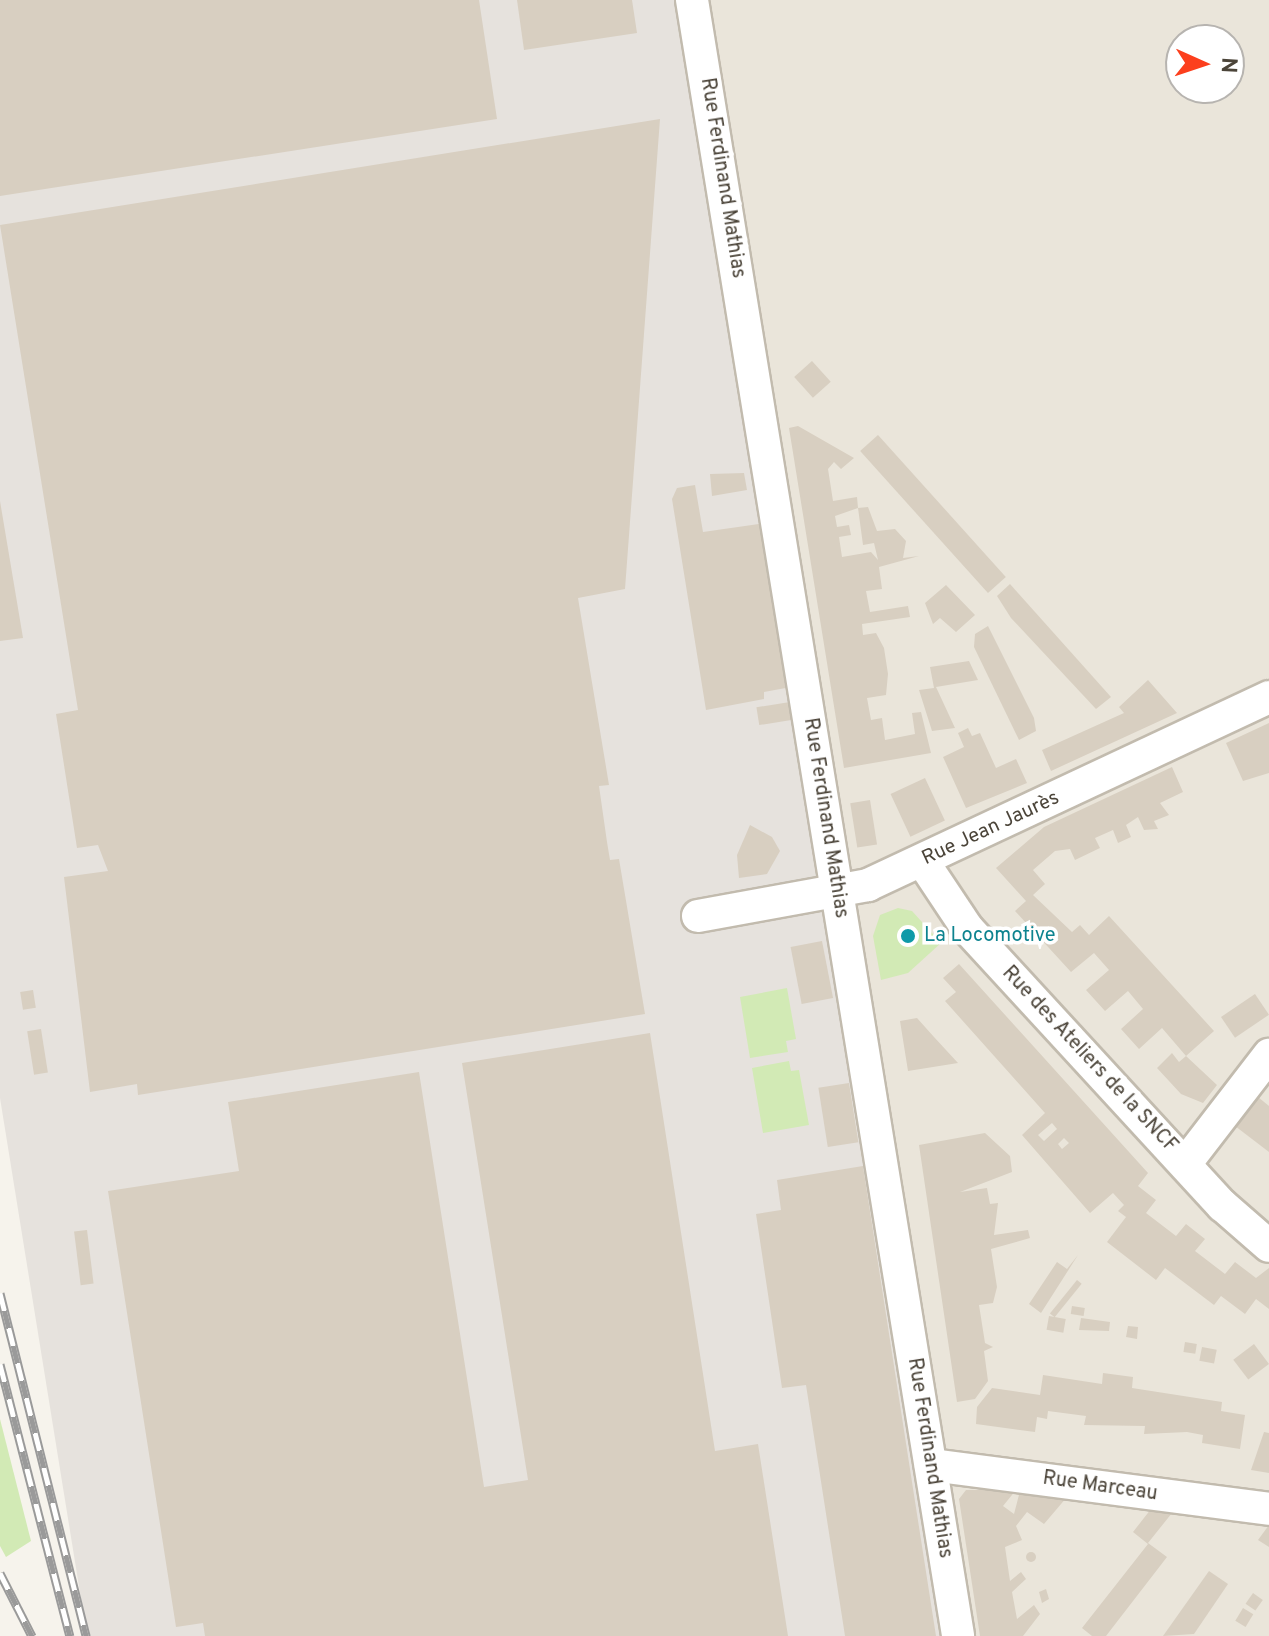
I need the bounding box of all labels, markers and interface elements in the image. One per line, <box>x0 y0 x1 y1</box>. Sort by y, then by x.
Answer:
north arrow <box>1165 24 1245 104</box>
text: N <box>1214 57 1241 74</box>
street label: Rue Ferdinand Mathias <box>694 76 750 280</box>
street label: Rue Ferdinand Mathias <box>797 716 853 920</box>
street label: Rue Jean Jaurès <box>919 787 1063 871</box>
place label: La Locomotive <box>924 924 1056 948</box>
marker: La Locomotive <box>899 927 917 945</box>
street label: Rue des Ateliers de la SNCF <box>996 961 1182 1159</box>
street label: Rue Ferdinand Mathias <box>901 1356 957 1560</box>
street label: Rue Marceau <box>1041 1467 1159 1507</box>

